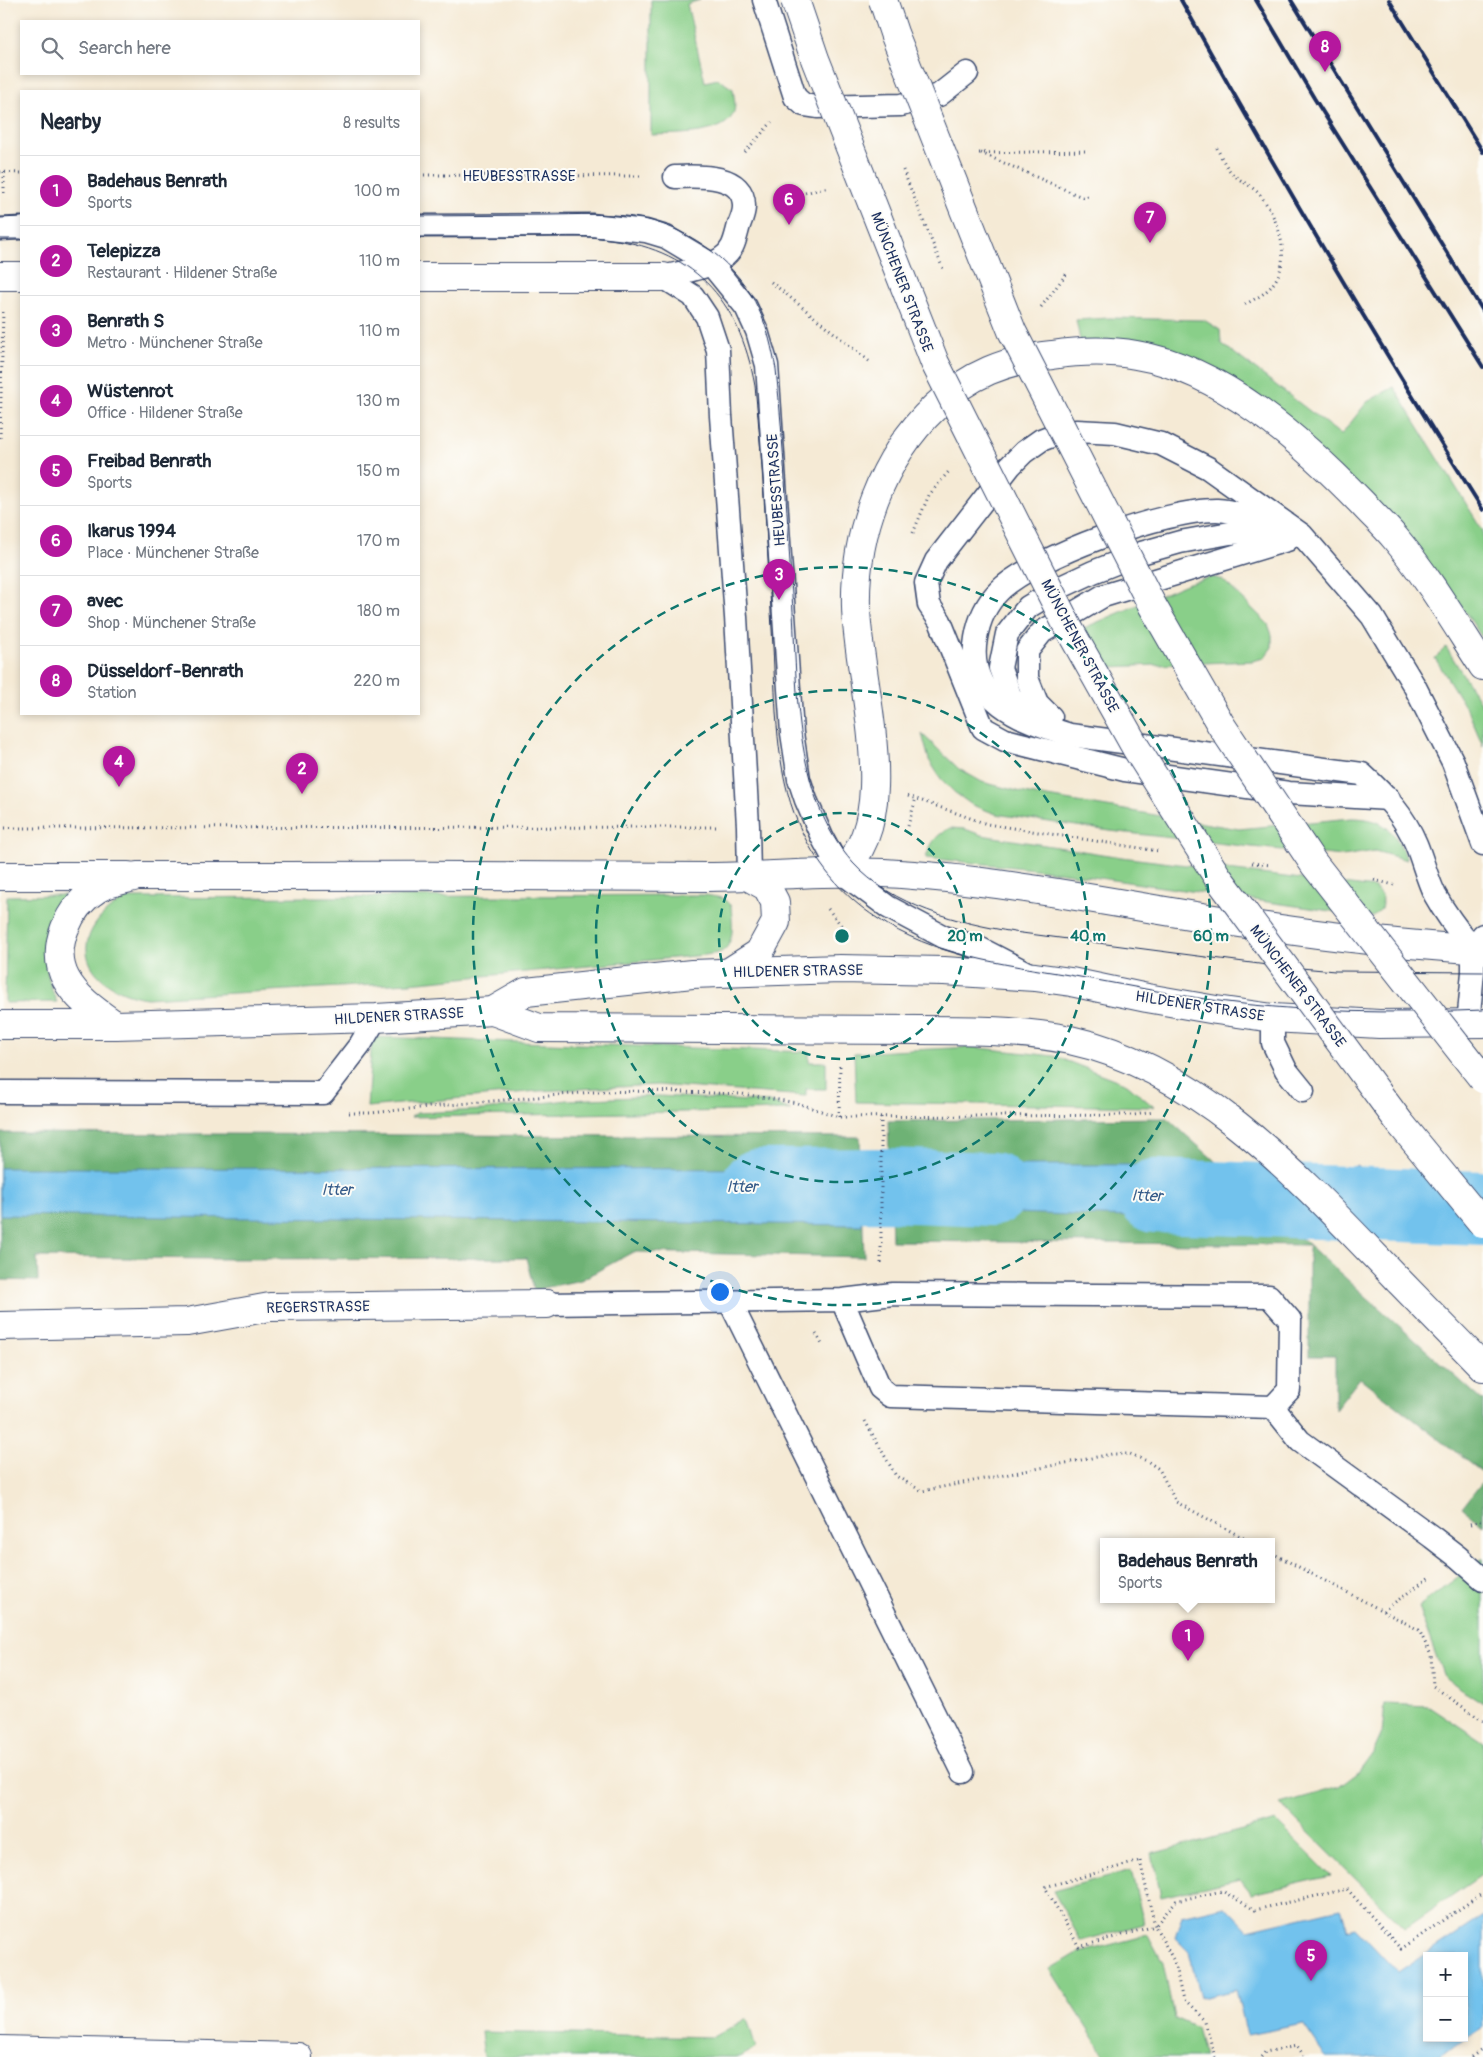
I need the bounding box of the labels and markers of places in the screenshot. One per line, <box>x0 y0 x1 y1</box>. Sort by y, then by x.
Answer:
pin: 8 <box>1309 31 1341 72</box>
pin: 6 <box>773 184 805 225</box>
pin: 7 <box>1134 202 1166 243</box>
pin: 3 <box>763 559 795 600</box>
pin: 4 <box>103 746 135 787</box>
pin: 2 <box>286 753 318 794</box>
centre of rings <box>833 927 851 945</box>
pin: 1 <box>1172 1620 1204 1661</box>
pin: 5 <box>1295 1940 1327 1981</box>

